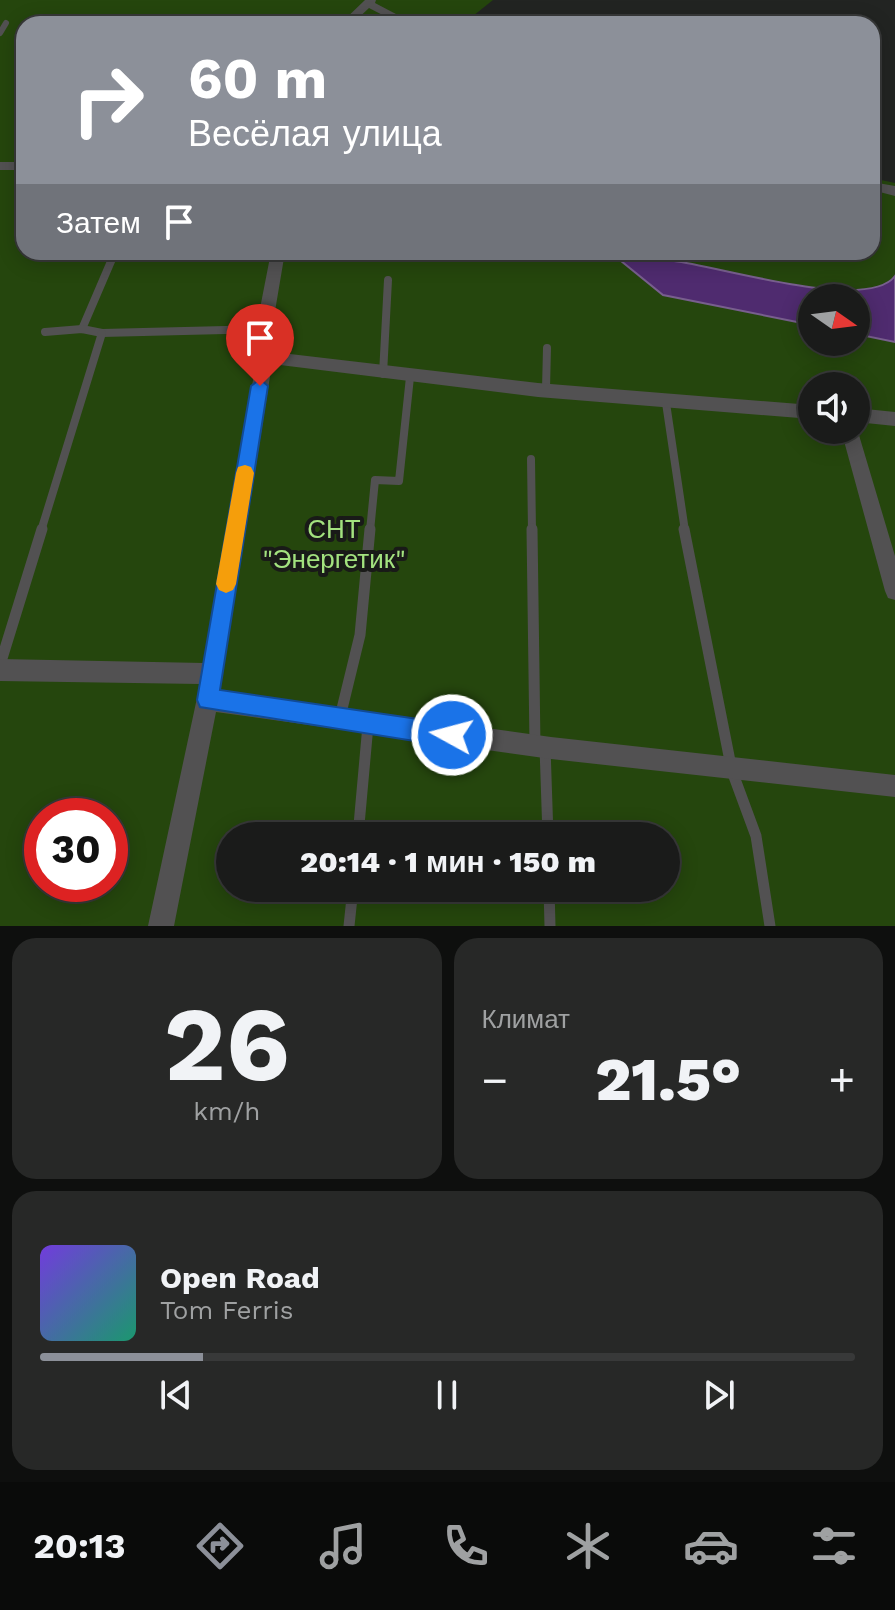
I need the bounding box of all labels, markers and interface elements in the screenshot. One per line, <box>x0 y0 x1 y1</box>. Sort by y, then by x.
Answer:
text: 60 m <box>188 46 327 112</box>
icon: right <box>56 48 160 152</box>
text: Весёлая улица <box>188 113 442 155</box>
icon: arrive <box>157 200 201 244</box>
text: Затем <box>56 205 141 240</box>
north arrow <box>798 284 870 356</box>
map controls <box>798 284 870 444</box>
pin <box>226 304 294 386</box>
icon: arrive <box>238 316 282 360</box>
button: sound <box>798 372 870 444</box>
park label: СНТ "Энергетик" <box>262 514 406 574</box>
position arrow <box>410 693 494 777</box>
speed limit sign: 30 <box>24 798 128 902</box>
text: 20:14 · 1 мин · 150 m <box>300 844 596 879</box>
text: 26 <box>164 983 290 1105</box>
text: Климат <box>482 1004 570 1034</box>
text: 21.5° <box>595 1044 741 1115</box>
text: − <box>482 1054 508 1106</box>
text: + <box>828 1054 855 1106</box>
text: km/h <box>193 1096 260 1126</box>
text: Open Road <box>160 1260 320 1295</box>
text: Tom Ferris <box>160 1295 293 1325</box>
icon: previous <box>154 1373 198 1417</box>
icon: pause <box>425 1373 469 1417</box>
icon: next <box>697 1373 741 1417</box>
icon: directions <box>192 1518 248 1574</box>
icon: music <box>315 1518 371 1574</box>
icon: phone <box>438 1518 494 1574</box>
icon: climate <box>560 1518 616 1574</box>
icon: car <box>683 1518 739 1574</box>
icon: filters <box>806 1518 862 1574</box>
text: 20:13 <box>33 1525 126 1567</box>

